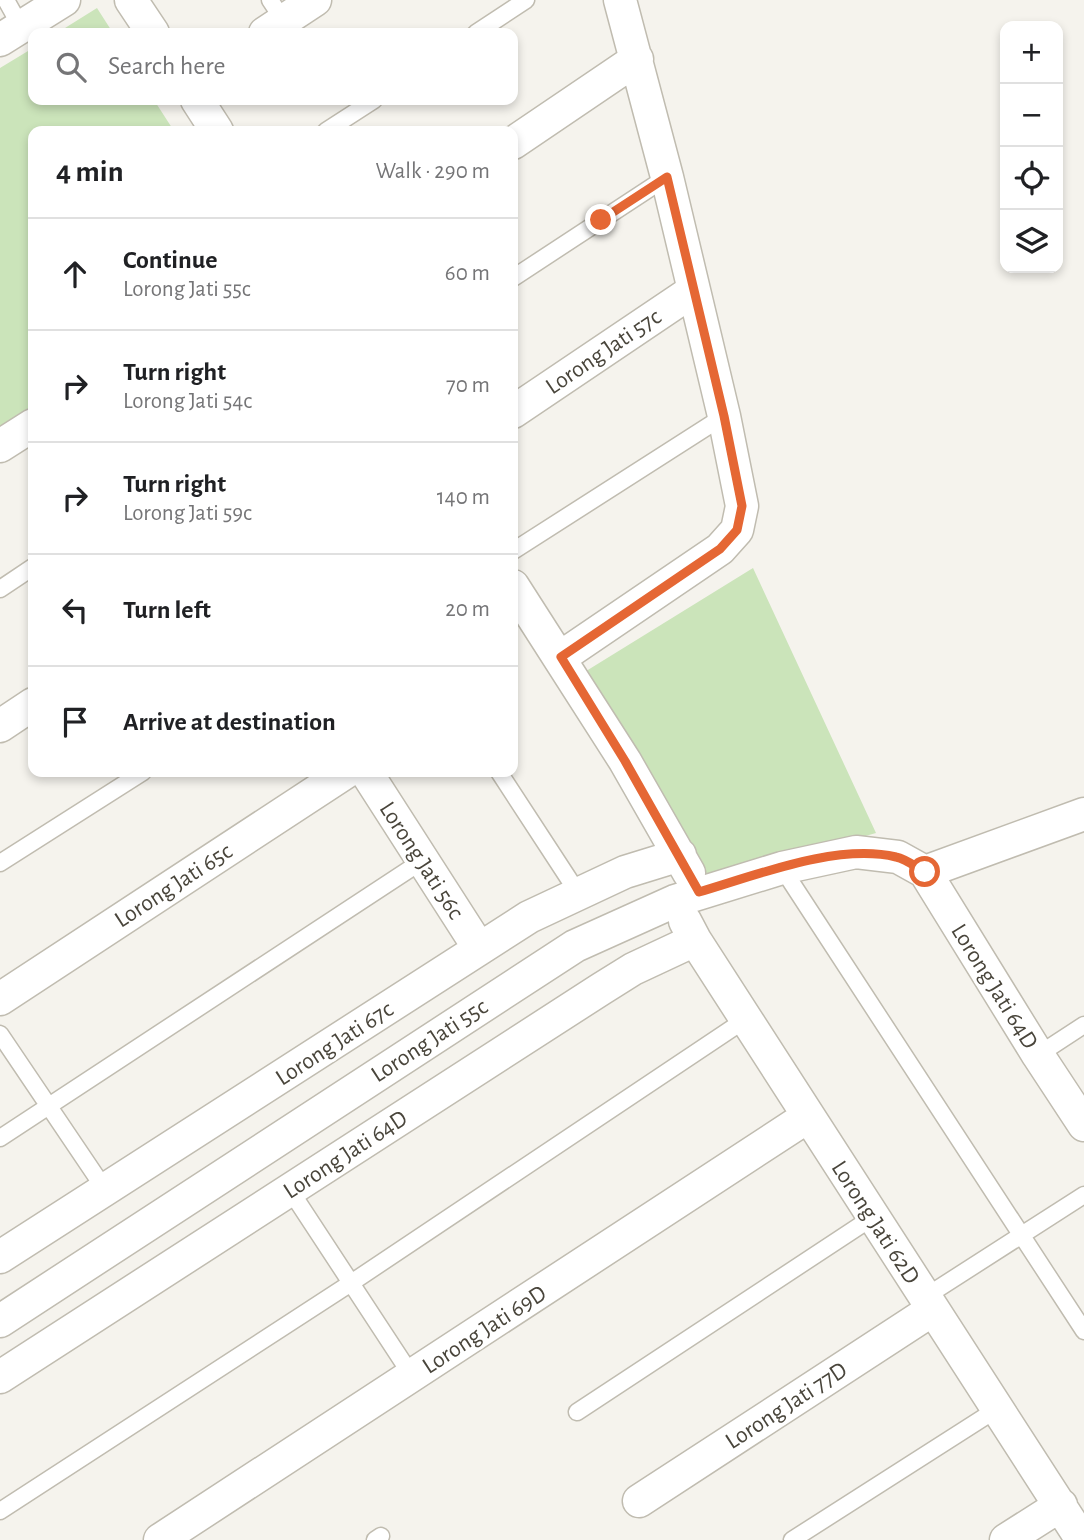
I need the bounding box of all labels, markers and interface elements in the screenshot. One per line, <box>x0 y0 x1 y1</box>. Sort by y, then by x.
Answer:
map controls <box>1000 21 1063 273</box>
button: + <box>1000 21 1063 84</box>
search box <box>28 28 518 105</box>
icon: search <box>52 48 90 86</box>
text: Search here <box>108 53 226 79</box>
button: − <box>1000 84 1063 147</box>
button: locate <box>1000 147 1063 210</box>
text: 4 min <box>56 157 124 187</box>
text: Walk · 290 m <box>375 160 490 183</box>
route end <box>585 204 616 235</box>
button: layers <box>1000 210 1063 273</box>
text: Continue <box>123 247 218 273</box>
icon: ahead <box>56 255 94 293</box>
text: 60 m <box>445 262 490 285</box>
text: Lorong Jati 55c <box>123 278 251 301</box>
street label: Lorong Jati 57c <box>542 305 666 399</box>
text: Turn right <box>123 359 226 385</box>
icon: right <box>56 367 94 405</box>
text: 70 m <box>446 374 490 397</box>
text: Lorong Jati 54c <box>123 390 252 413</box>
text: Turn right <box>123 471 226 497</box>
icon: right <box>56 479 94 517</box>
text: 140 m <box>437 486 490 509</box>
text: Lorong Jati 59c <box>123 502 252 525</box>
icon: left <box>56 591 94 629</box>
text: Turn left <box>123 597 211 623</box>
text: 20 m <box>445 598 490 621</box>
icon: arrive <box>56 703 94 741</box>
text: Arrive at destination <box>123 709 336 735</box>
street label: Lorong Jati 56c <box>374 798 468 923</box>
street label: Lorong Jati 65c <box>111 839 236 933</box>
route start <box>909 856 940 887</box>
street label: Lorong Jati 64D <box>946 920 1042 1053</box>
street label: Lorong Jati 55c <box>367 994 492 1087</box>
street label: Lorong Jati 67c <box>272 997 397 1091</box>
street label: Lorong Jati 64D <box>279 1106 412 1204</box>
street label: Lorong Jati 62D <box>827 1157 924 1288</box>
street label: Lorong Jati 69D <box>418 1281 551 1379</box>
street label: Lorong Jati 77D <box>722 1358 852 1454</box>

